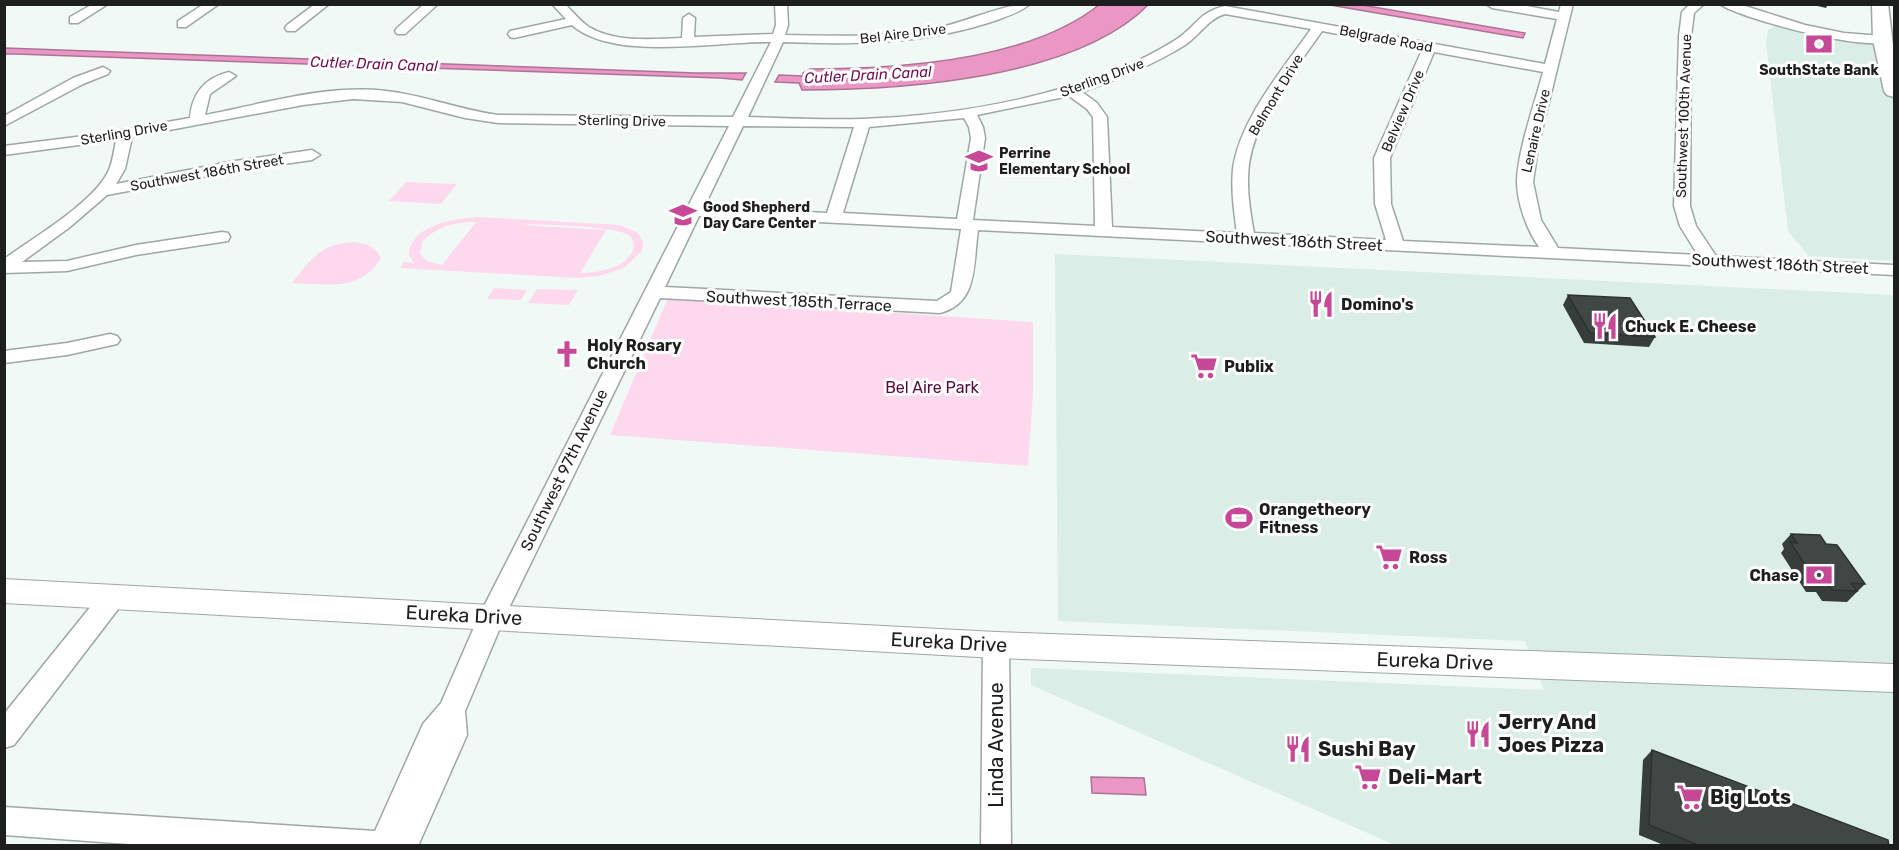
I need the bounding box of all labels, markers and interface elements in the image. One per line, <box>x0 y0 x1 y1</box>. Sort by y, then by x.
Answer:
street label: Bel Aire Drive <box>859 20 947 48</box>
street label: Belgrade Road <box>1338 22 1434 56</box>
bank icon: SouthState Bank <box>1804 29 1834 59</box>
street label: Southwest 100th Avenue <box>1673 34 1695 198</box>
street label: Belmont Drive <box>1245 51 1307 139</box>
water label: Cutler Drain Canal <box>310 53 438 75</box>
street label: Sterling Drive <box>1058 55 1146 101</box>
place label: SouthState Bank <box>1759 62 1880 79</box>
water label: Cutler Drain Canal <box>804 63 933 87</box>
street label: Belview Drive <box>1378 67 1428 155</box>
street label: Lenaire Drive <box>1518 87 1554 174</box>
street label: Sterling Drive <box>578 112 666 130</box>
street label: Sterling Drive <box>79 117 169 149</box>
place label: Perrine Elementary School <box>999 145 1130 178</box>
school or university icon: Perrine Elementary School <box>964 146 994 176</box>
street label: Southwest 186th Street <box>129 151 285 195</box>
place label: Good Shepherd Day Care Center <box>703 199 817 232</box>
school or university icon: Good Shepherd Day Care Center <box>668 200 698 230</box>
street label: Southwest 186th Street <box>1205 227 1383 255</box>
street label: Southwest 186th Street <box>1691 250 1869 278</box>
street label: Southwest 185th Terrace <box>706 287 892 315</box>
restaurant icon: Domino's <box>1306 289 1336 319</box>
place label: Domino's <box>1341 295 1414 314</box>
restaurant icon: Chuck E. Cheese <box>1590 311 1620 341</box>
place label: Chuck E. Cheese <box>1625 317 1756 336</box>
place label: Holy Rosary Church <box>587 336 682 373</box>
church icon: Holy Rosary Church <box>552 339 582 369</box>
supermarket icon: Publix <box>1189 351 1219 381</box>
place label: Publix <box>1224 357 1274 376</box>
park label: Bel Aire Park <box>885 378 980 397</box>
street label: Southwest 97th Avenue <box>516 386 612 554</box>
place label: Orangetheory Fitness <box>1259 500 1371 537</box>
sports icon: Orangetheory Fitness <box>1224 503 1254 533</box>
supermarket icon: Ross <box>1374 542 1404 572</box>
place label: Ross <box>1409 548 1448 567</box>
bank icon: Chase <box>1804 560 1834 590</box>
place label: Chase <box>1750 566 1799 585</box>
street label: Eureka Drive <box>405 600 523 630</box>
street label: Eureka Drive <box>890 627 1008 657</box>
street label: Eureka Drive <box>1376 647 1494 675</box>
street label: Linda Avenue <box>984 682 1008 808</box>
place label: Jerry And Joes Pizza <box>1498 710 1604 757</box>
restaurant icon: Jerry And Joes Pizza <box>1463 719 1493 749</box>
restaurant icon: Sushi Bay <box>1283 734 1313 764</box>
place label: Sushi Bay <box>1318 737 1416 761</box>
supermarket icon: Deli-Mart <box>1353 762 1383 792</box>
place label: Deli-Mart <box>1388 765 1482 789</box>
supermarket icon: Big Lots <box>1675 782 1705 812</box>
place label: Big Lots <box>1710 785 1791 809</box>

